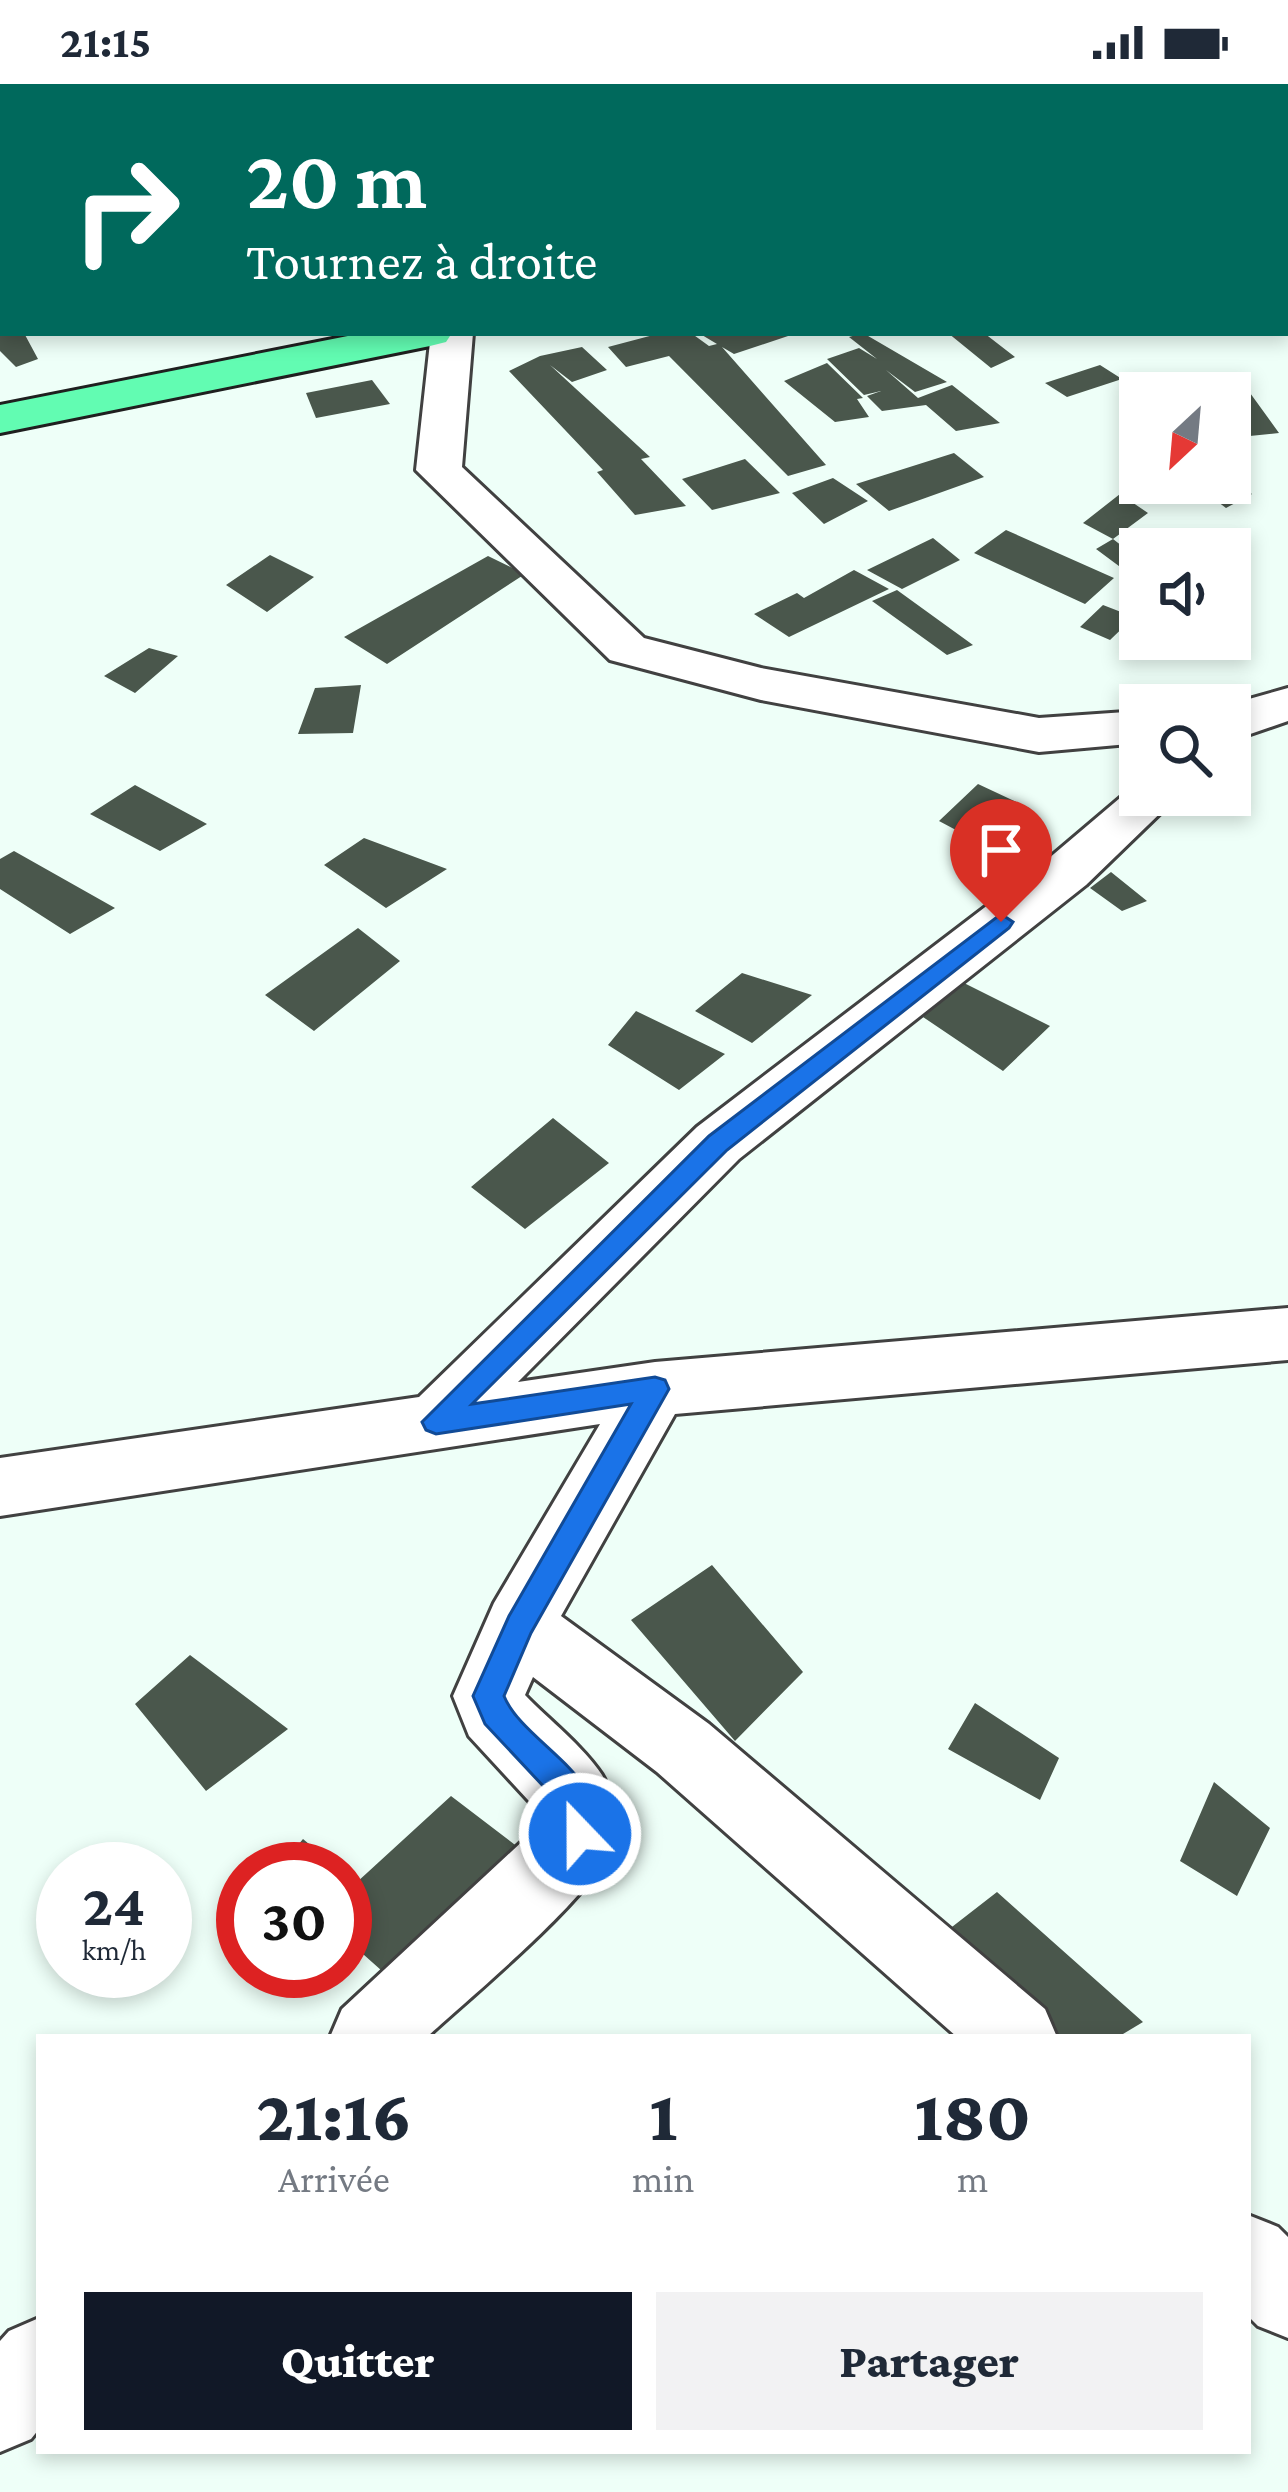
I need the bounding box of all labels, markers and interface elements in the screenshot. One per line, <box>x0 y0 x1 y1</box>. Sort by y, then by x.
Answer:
text: 21:15 <box>60 17 151 67</box>
icon: right <box>48 132 204 288</box>
text: 20 m <box>246 133 427 226</box>
text: Tournez à droite <box>246 231 597 291</box>
north arrow <box>1119 372 1251 504</box>
map controls <box>1119 372 1251 816</box>
button: sound <box>1119 528 1251 660</box>
button: search <box>1119 684 1251 816</box>
pin <box>950 799 1052 922</box>
icon: arrive <box>968 817 1034 883</box>
position arrow <box>517 1771 643 1897</box>
speed limit sign: 30 <box>216 1842 372 1998</box>
text: 24 <box>83 1871 145 1938</box>
text: km/h <box>82 1933 146 1966</box>
text: 21:16 <box>256 2075 412 2155</box>
text: 1 <box>649 2075 677 2155</box>
text: 180 <box>915 2075 1031 2155</box>
text: Arrivée <box>278 2157 390 2200</box>
text: min <box>632 2157 694 2200</box>
text: m <box>957 2157 988 2200</box>
button: Quitter <box>84 2292 632 2430</box>
button: Partager <box>656 2292 1203 2430</box>

